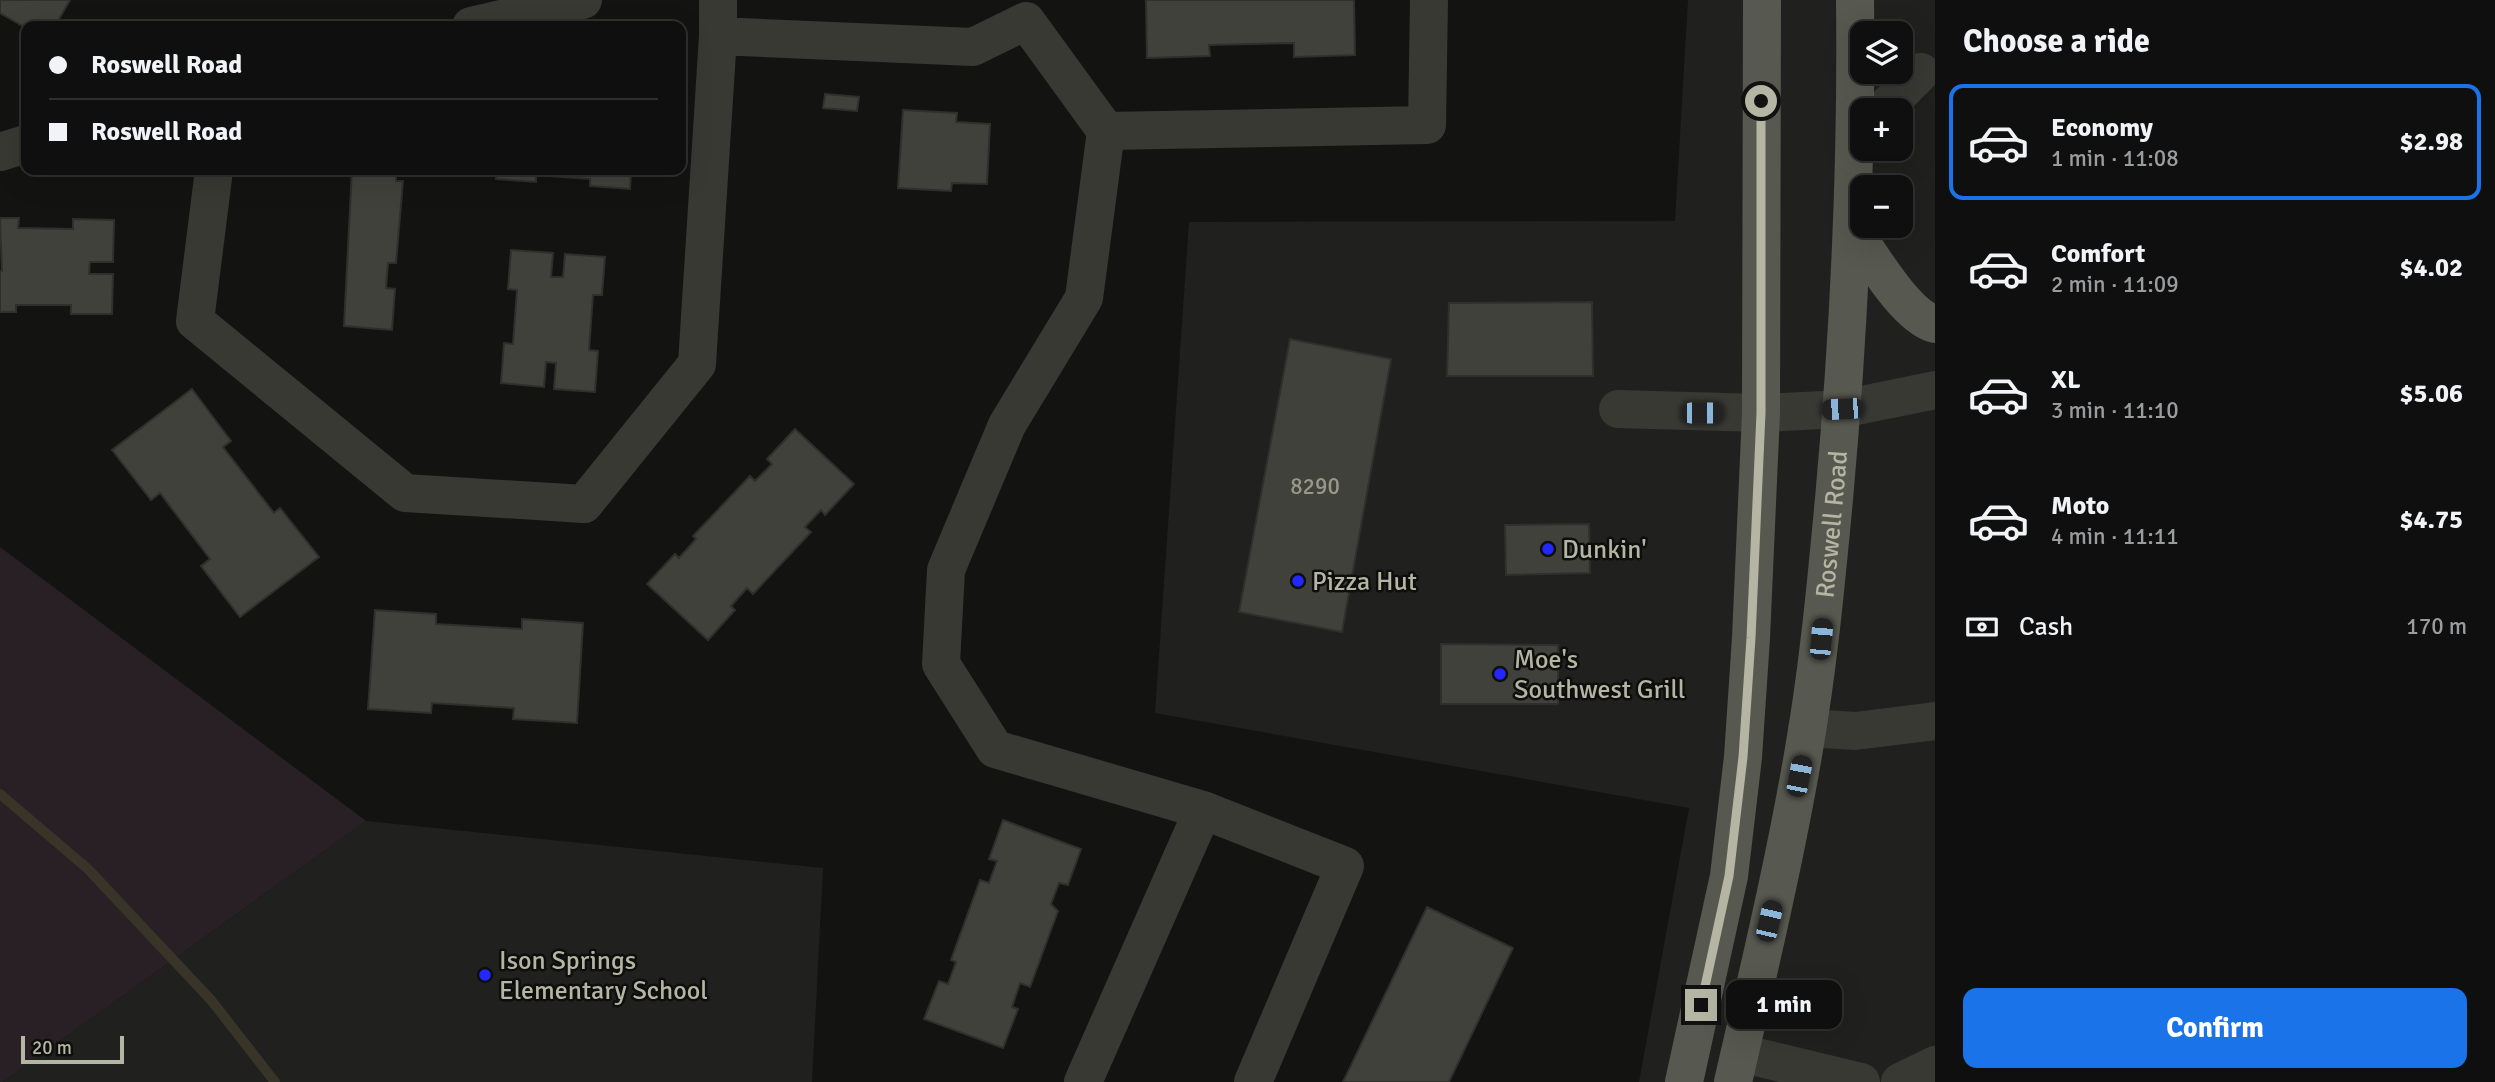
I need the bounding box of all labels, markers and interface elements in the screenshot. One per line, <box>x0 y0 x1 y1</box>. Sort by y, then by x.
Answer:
map controls <box>1850 21 1913 238</box>
button: layers <box>1850 21 1913 84</box>
text: Choose a ride <box>1963 22 2150 61</box>
text: Roswell Road <box>91 49 242 81</box>
route start <box>1745 85 1777 117</box>
button: + <box>1850 98 1913 161</box>
icon: car <box>1967 111 2030 174</box>
text: Economy <box>2051 112 2153 144</box>
text: Roswell Road <box>91 116 242 148</box>
text: $2.98 <box>2399 126 2463 158</box>
text: 1 min · 11:08 <box>2051 144 2179 173</box>
button: − <box>1850 175 1913 238</box>
icon: car <box>1967 237 2030 300</box>
text: Comfort <box>2051 238 2145 270</box>
text: $4.02 <box>2399 252 2463 284</box>
text: 2 min · 11:09 <box>2051 270 2179 299</box>
icon: car <box>1967 363 2030 426</box>
text: XL <box>2051 364 2081 396</box>
text: $5.06 <box>2399 378 2463 410</box>
text: 3 min · 11:10 <box>2051 396 2179 425</box>
car <box>1821 397 1864 421</box>
car <box>1682 403 1724 424</box>
street label: Roswell Road <box>1809 449 1855 600</box>
house number: 8290 <box>1290 472 1340 501</box>
icon: car <box>1967 489 2030 552</box>
text: Moto <box>2051 490 2109 522</box>
text: $4.75 <box>2399 504 2463 536</box>
text: 4 min · 11:11 <box>2051 522 2179 551</box>
place label: Dunkin' <box>1562 534 1647 566</box>
marker: Dunkin' <box>1540 541 1556 557</box>
place label: Pizza Hut <box>1312 566 1417 598</box>
marker: Pizza Hut <box>1290 573 1306 589</box>
icon: cash <box>1963 608 2001 646</box>
text: Cash <box>2019 611 2073 643</box>
text: 170 m <box>2406 612 2467 641</box>
car <box>1809 617 1834 661</box>
place label: Moe's Southwest Grill <box>1514 644 1685 706</box>
marker: Moe's Southwest Grill <box>1492 666 1508 682</box>
car <box>1785 753 1814 799</box>
car <box>1755 898 1784 944</box>
place label: Ison Springs Elementary School <box>499 945 708 1007</box>
marker: Ison Springs Elementary School <box>477 967 493 983</box>
callout: 1 min <box>1726 981 1841 1030</box>
button: Confirm <box>1963 988 2467 1068</box>
route end <box>1685 989 1717 1021</box>
text: 1 min <box>1756 990 1812 1019</box>
scale bar <box>21 1033 124 1065</box>
text: 20 m <box>32 1036 72 1060</box>

